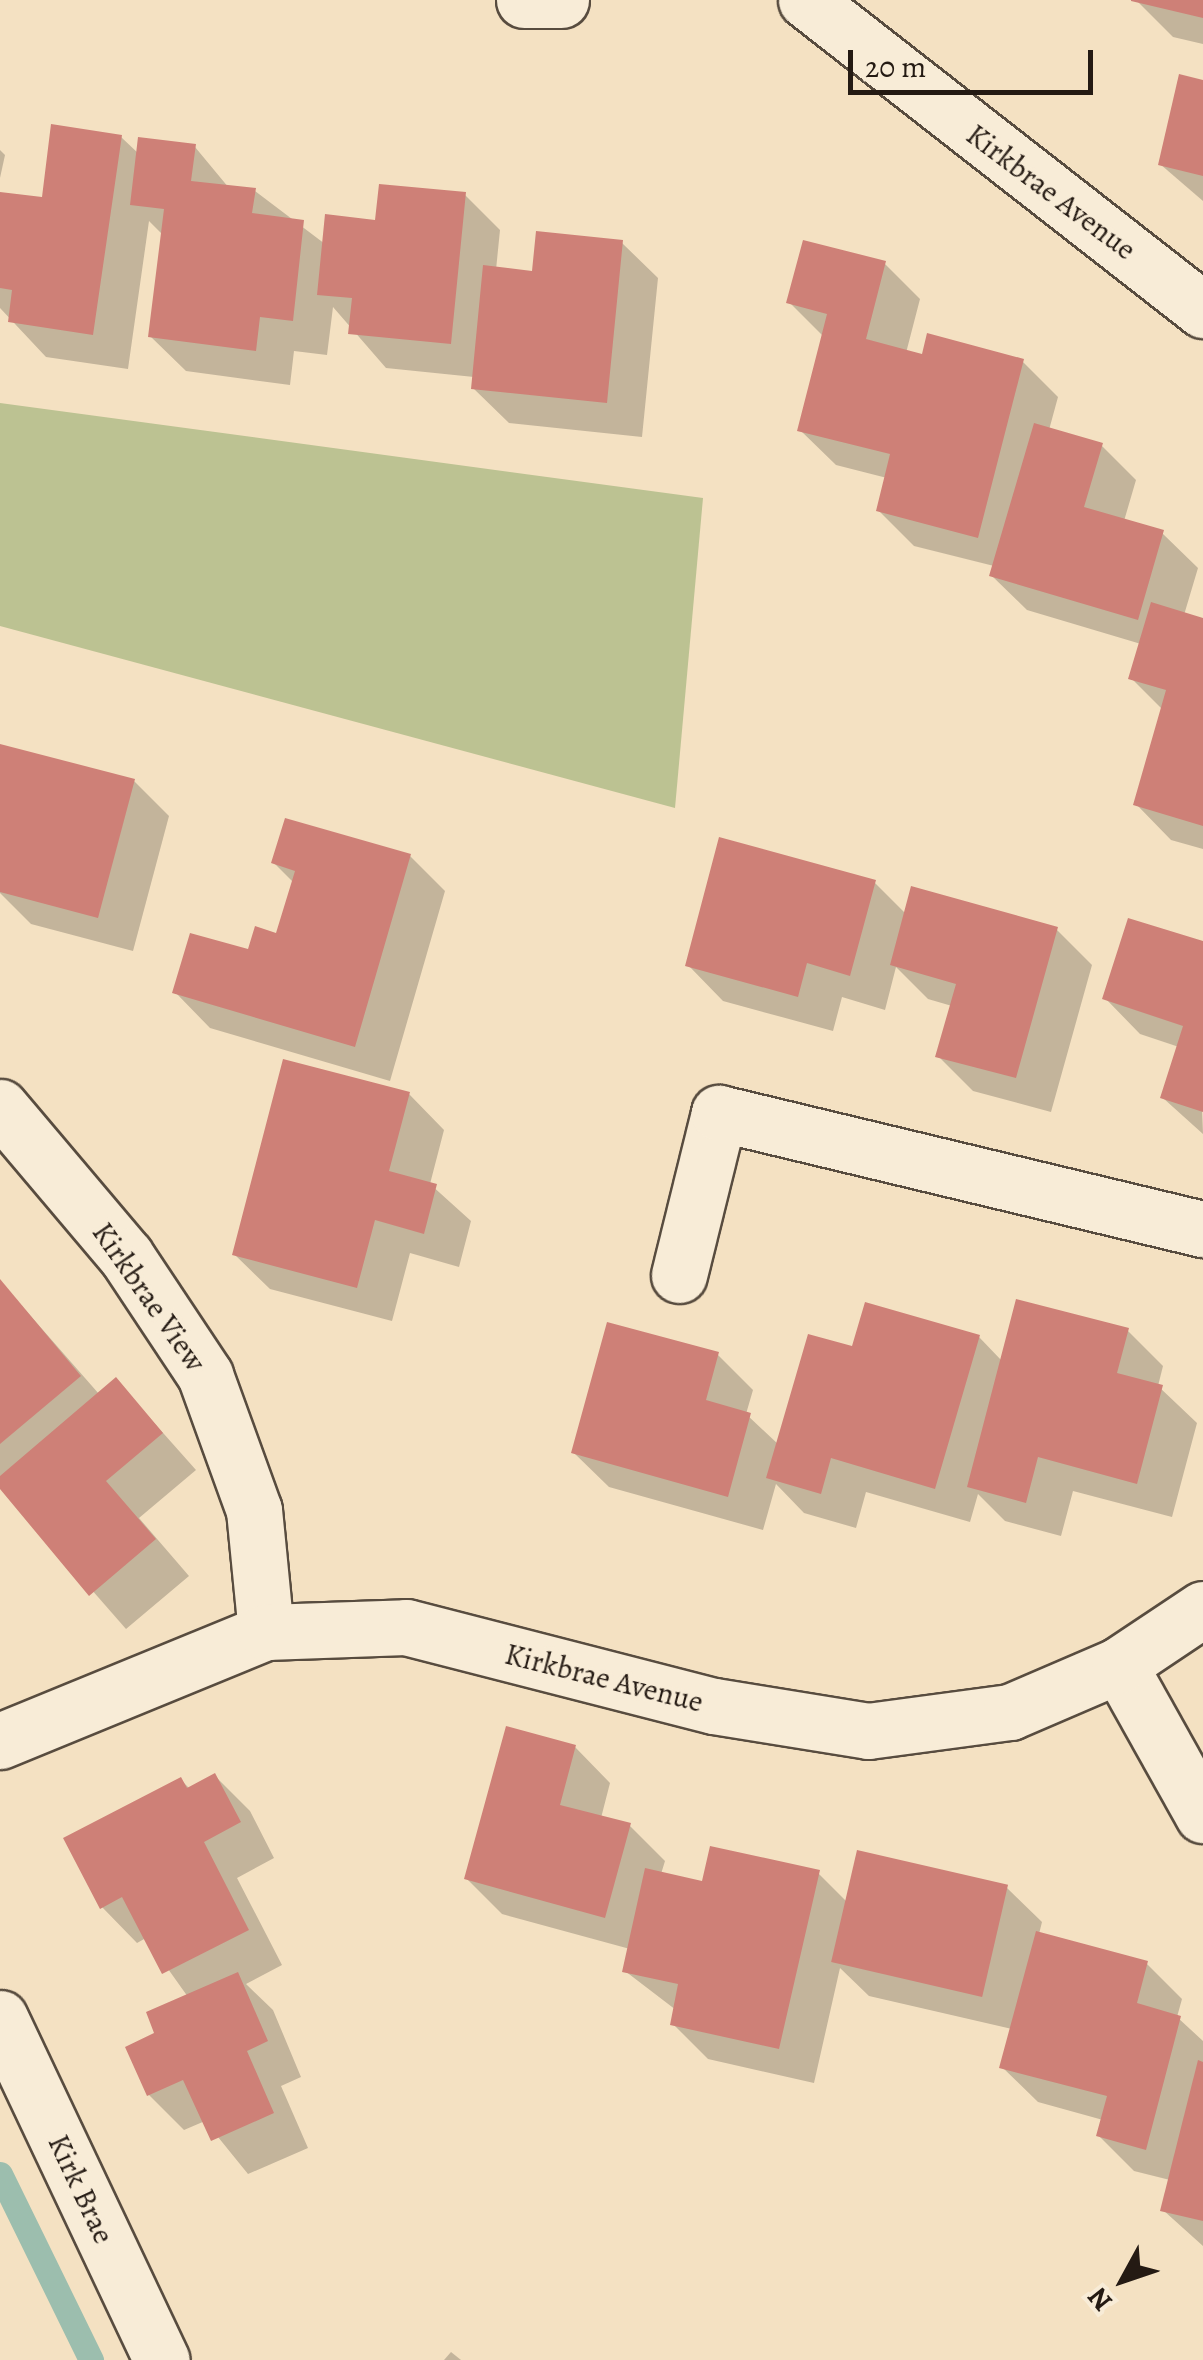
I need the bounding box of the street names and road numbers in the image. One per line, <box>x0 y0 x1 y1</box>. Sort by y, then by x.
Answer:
street label: Kirkbrae Avenue <box>959 117 1143 267</box>
street label: Kirkbrae View <box>84 1216 214 1378</box>
street label: Kirkbrae Avenue <box>501 1636 707 1720</box>
street label: Kirk Brae <box>40 2129 122 2249</box>

